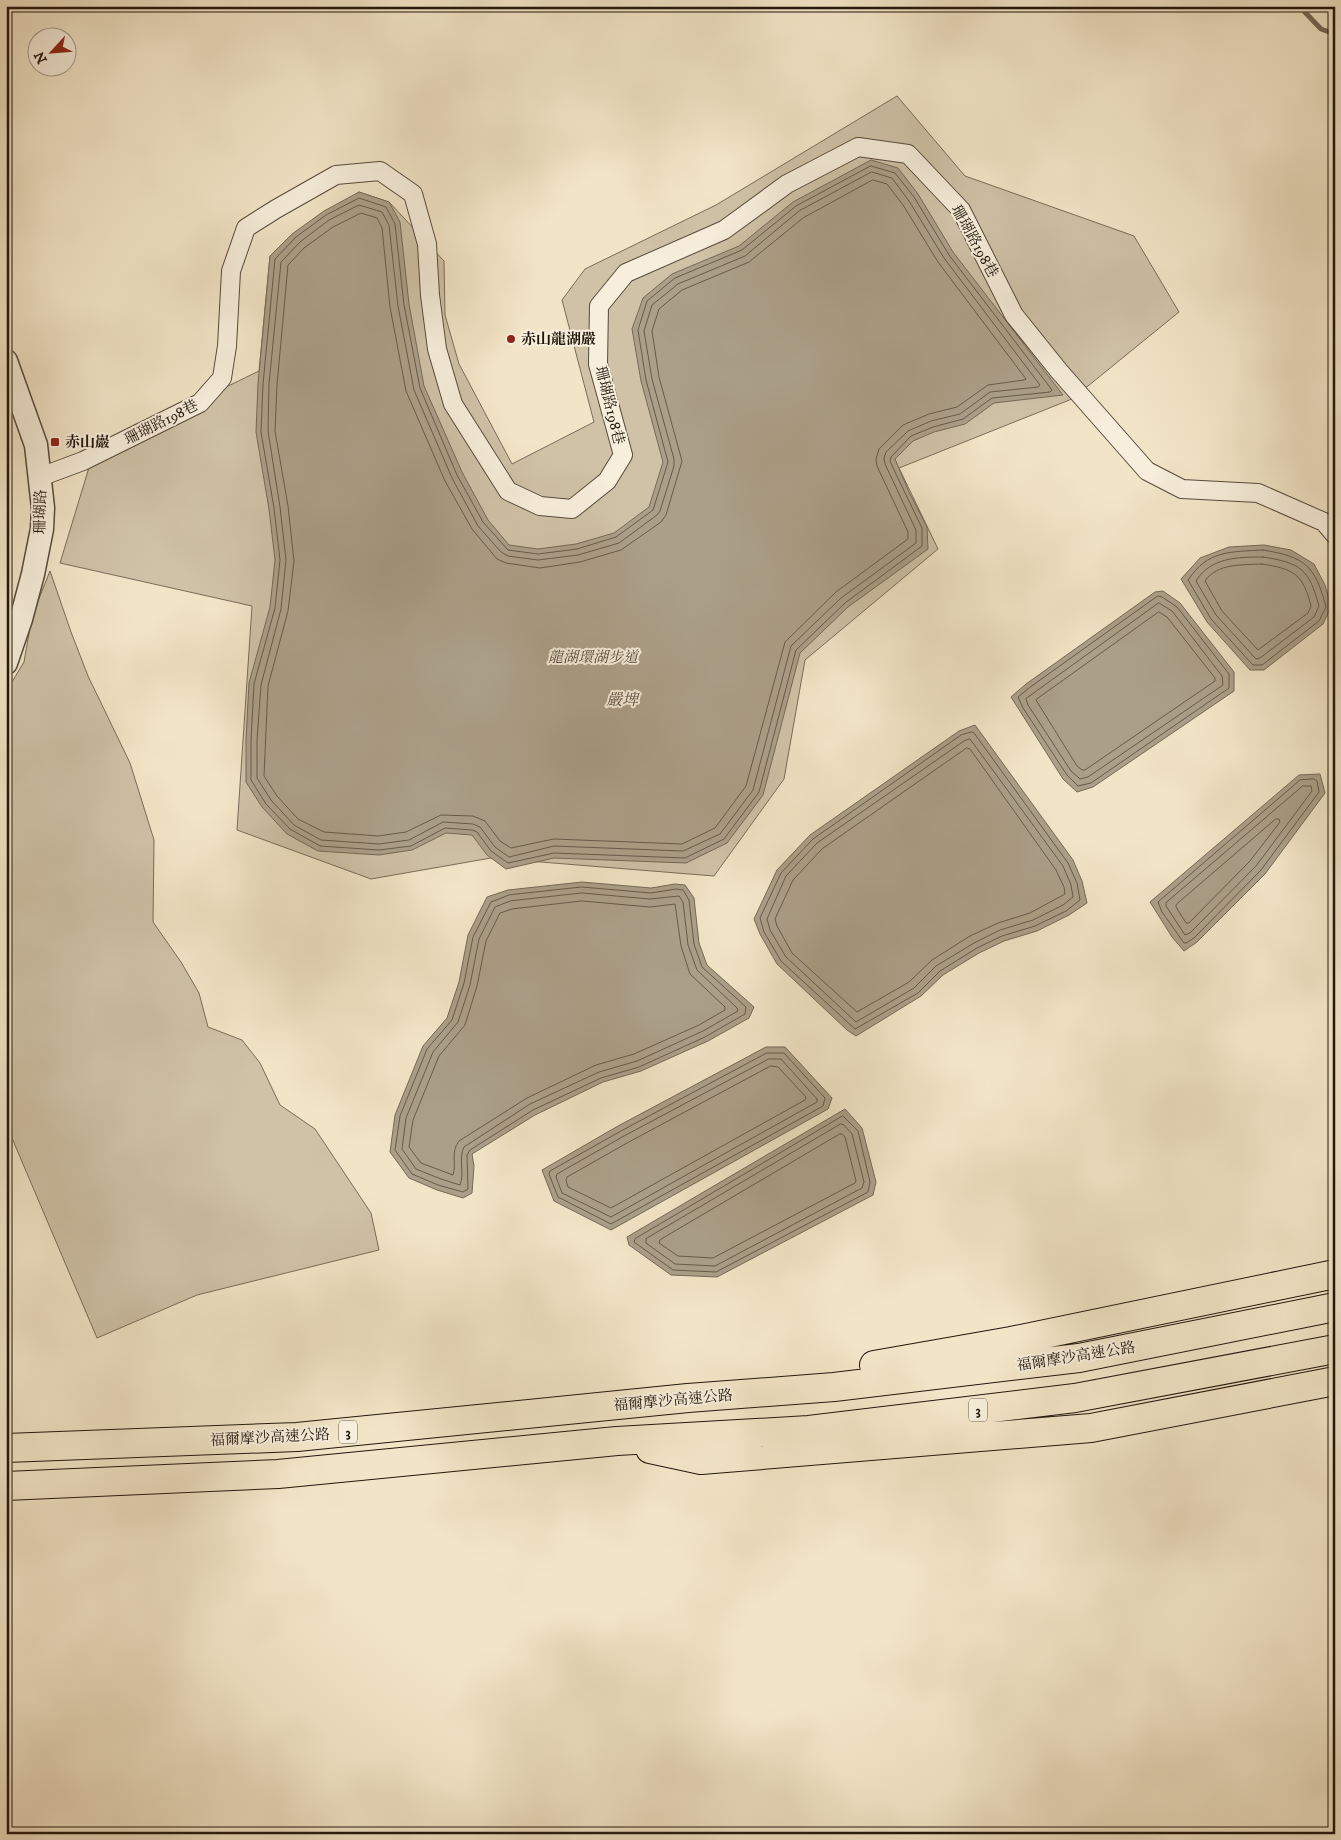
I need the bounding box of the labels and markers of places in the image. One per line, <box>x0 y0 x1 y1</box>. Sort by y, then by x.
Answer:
place label: 赤山龍湖嚴 <box>521 330 596 349</box>
marker: 赤山龍湖嚴 <box>505 333 517 345</box>
place label: 赤山巖 <box>65 433 110 452</box>
marker: 赤山巖 <box>49 436 61 448</box>

